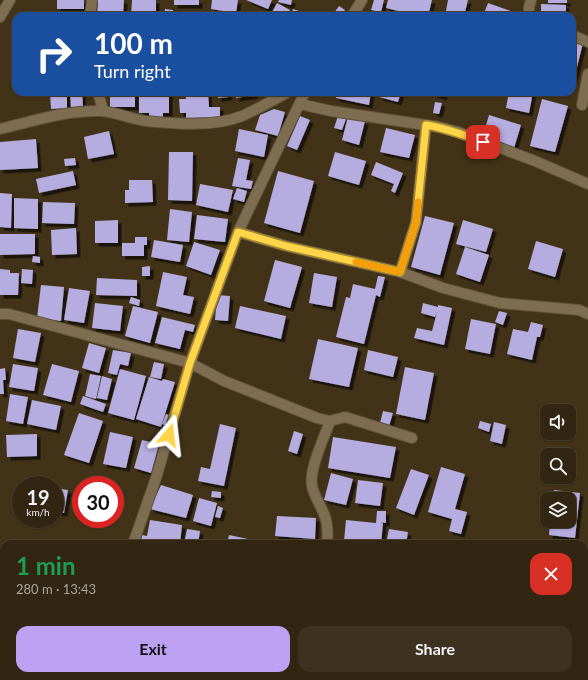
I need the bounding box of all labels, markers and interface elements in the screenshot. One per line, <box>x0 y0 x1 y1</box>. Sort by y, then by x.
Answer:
text: 100 m <box>94 26 173 60</box>
icon: right <box>28 28 80 80</box>
text: Turn right <box>94 60 171 82</box>
pin <box>466 125 500 159</box>
icon: arrive <box>472 131 494 153</box>
map controls <box>540 404 576 528</box>
button: sound <box>540 404 576 440</box>
position arrow <box>148 414 190 456</box>
button: search <box>540 448 576 484</box>
speed limit sign: 30 <box>72 476 124 528</box>
text: 19 <box>26 485 50 509</box>
button: layers <box>540 492 576 528</box>
text: km/h <box>26 506 50 518</box>
text: 1 min <box>16 551 76 580</box>
button: close <box>530 553 572 595</box>
text: 280 m · 13:43 <box>16 581 96 597</box>
button: Exit <box>16 626 290 672</box>
button: Share <box>298 626 572 672</box>

